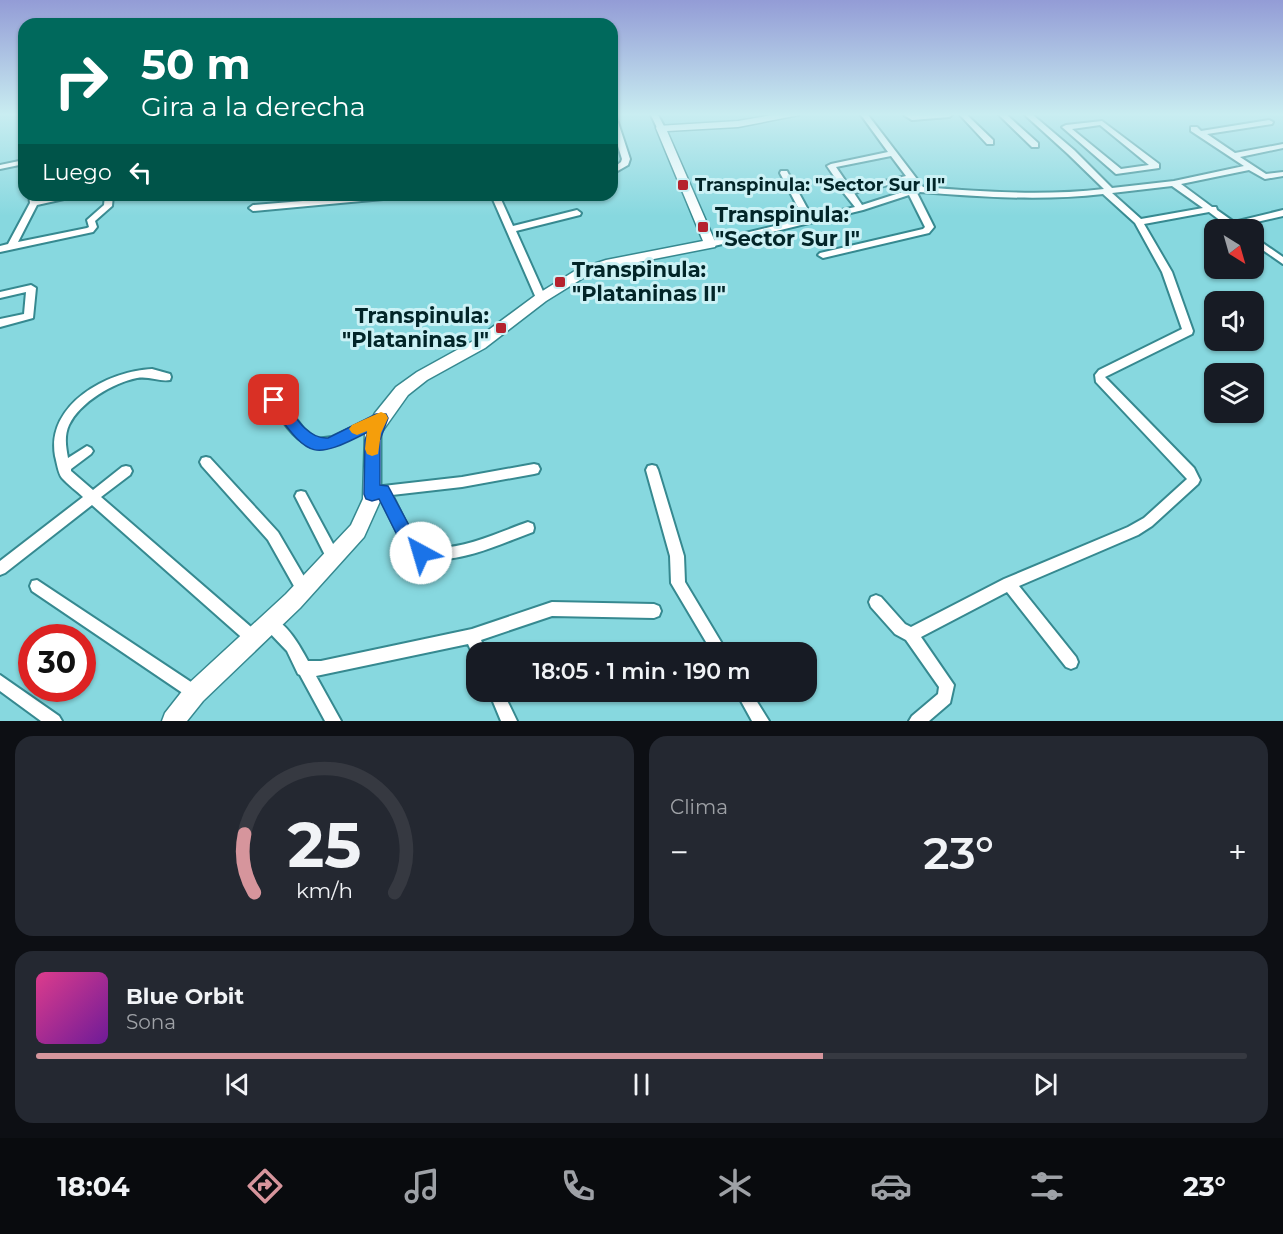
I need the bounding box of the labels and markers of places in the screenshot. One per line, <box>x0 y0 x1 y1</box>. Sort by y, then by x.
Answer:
place label: Transpinula: "Sector Sur II" <box>695 174 945 196</box>
marker: Transpinula: "Sector Sur II" <box>676 178 690 192</box>
place label: Transpinula: "Sector Sur I" <box>715 202 860 251</box>
marker: Transpinula: "Sector Sur I" <box>696 220 710 234</box>
place label: Transpinula: "Plataninas II" <box>572 257 726 306</box>
marker: Transpinula: "Plataninas II" <box>553 275 567 289</box>
place label: Transpinula: "Plataninas I" <box>342 303 489 352</box>
marker: Transpinula: "Plataninas I" <box>494 321 508 335</box>
pin <box>248 374 299 425</box>

